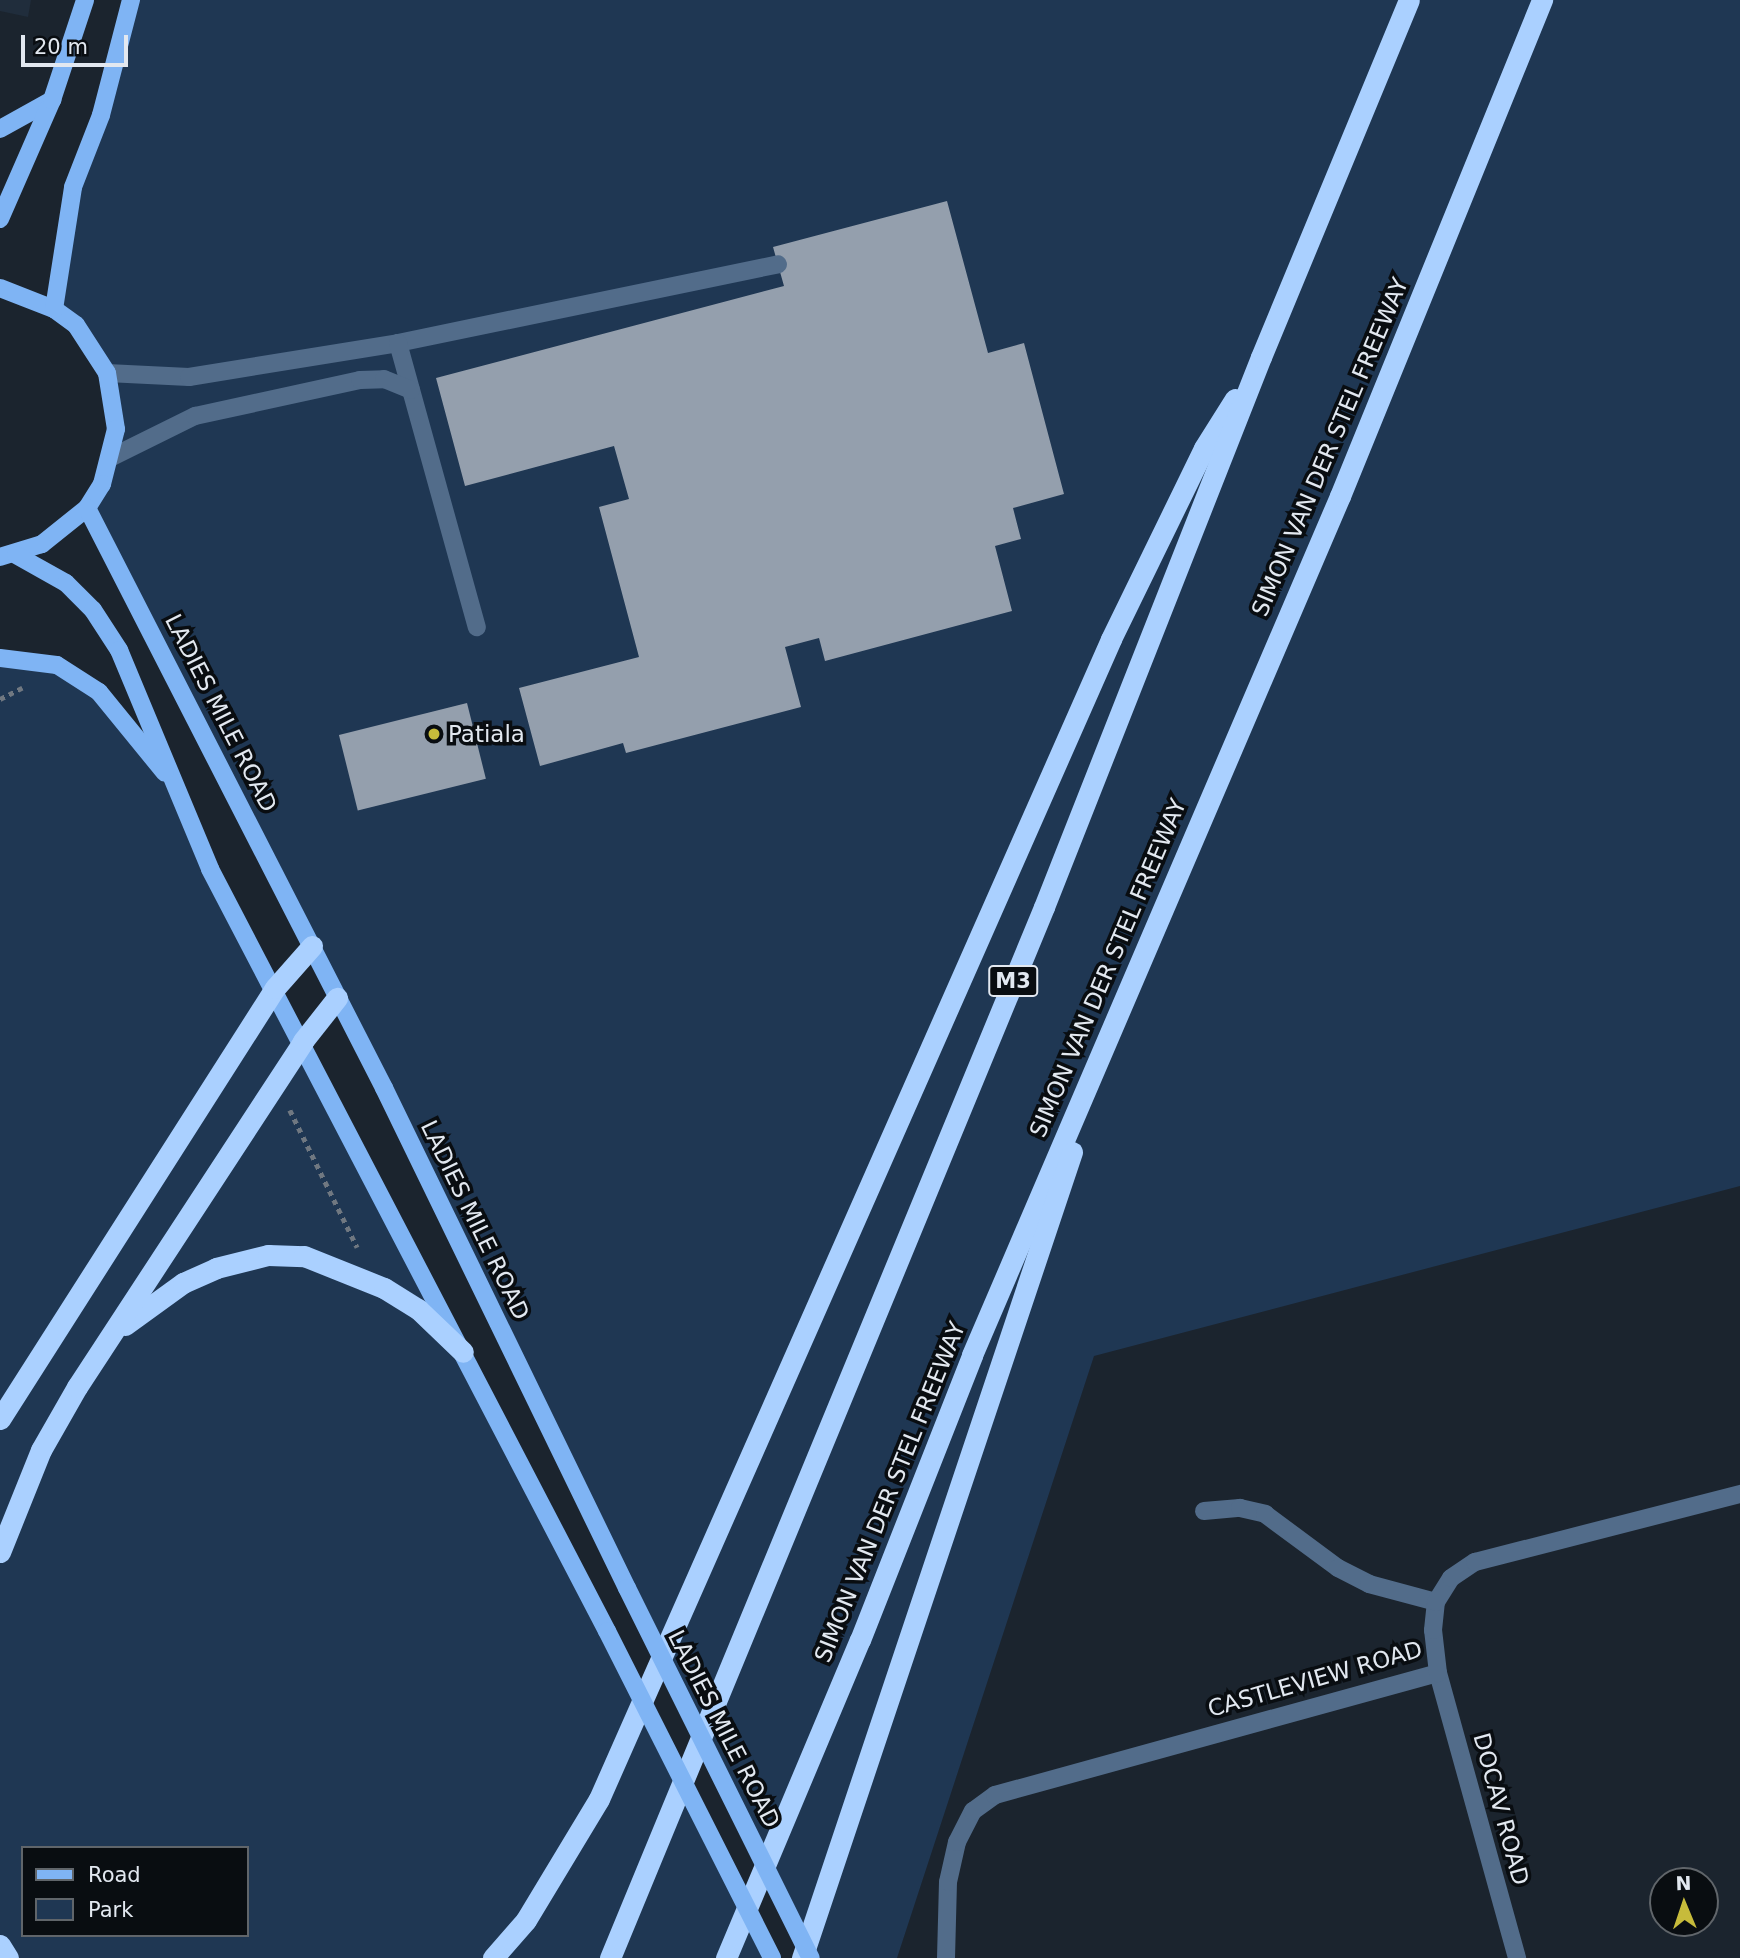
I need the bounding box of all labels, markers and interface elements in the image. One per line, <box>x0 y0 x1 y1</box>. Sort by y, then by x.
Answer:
scale bar <box>24 21 131 65</box>
text: 20 m <box>34 35 88 59</box>
street label: SIMON VAN DER STEL FREEWAY <box>1246 274 1414 620</box>
street label: LADIES MILE ROAD <box>159 609 283 817</box>
place label: Patiala <box>448 720 525 748</box>
marker: Patiala <box>426 726 442 742</box>
street label: SIMON VAN DER STEL FREEWAY <box>1024 795 1192 1141</box>
road number: M3 <box>987 964 1039 998</box>
street label: LADIES MILE ROAD <box>415 1116 535 1324</box>
street label: SIMON VAN DER STEL FREEWAY <box>809 1318 971 1666</box>
street label: LADIES MILE ROAD <box>662 1625 786 1833</box>
street label: CASTLEVIEW ROAD <box>1204 1635 1426 1723</box>
street label: DOCAV ROAD <box>1467 1730 1535 1888</box>
legend <box>21 1846 248 1937</box>
text: Road <box>88 1863 141 1887</box>
north arrow <box>1649 1867 1719 1937</box>
text: N <box>1675 1872 1692 1894</box>
text: Park <box>88 1898 133 1922</box>

